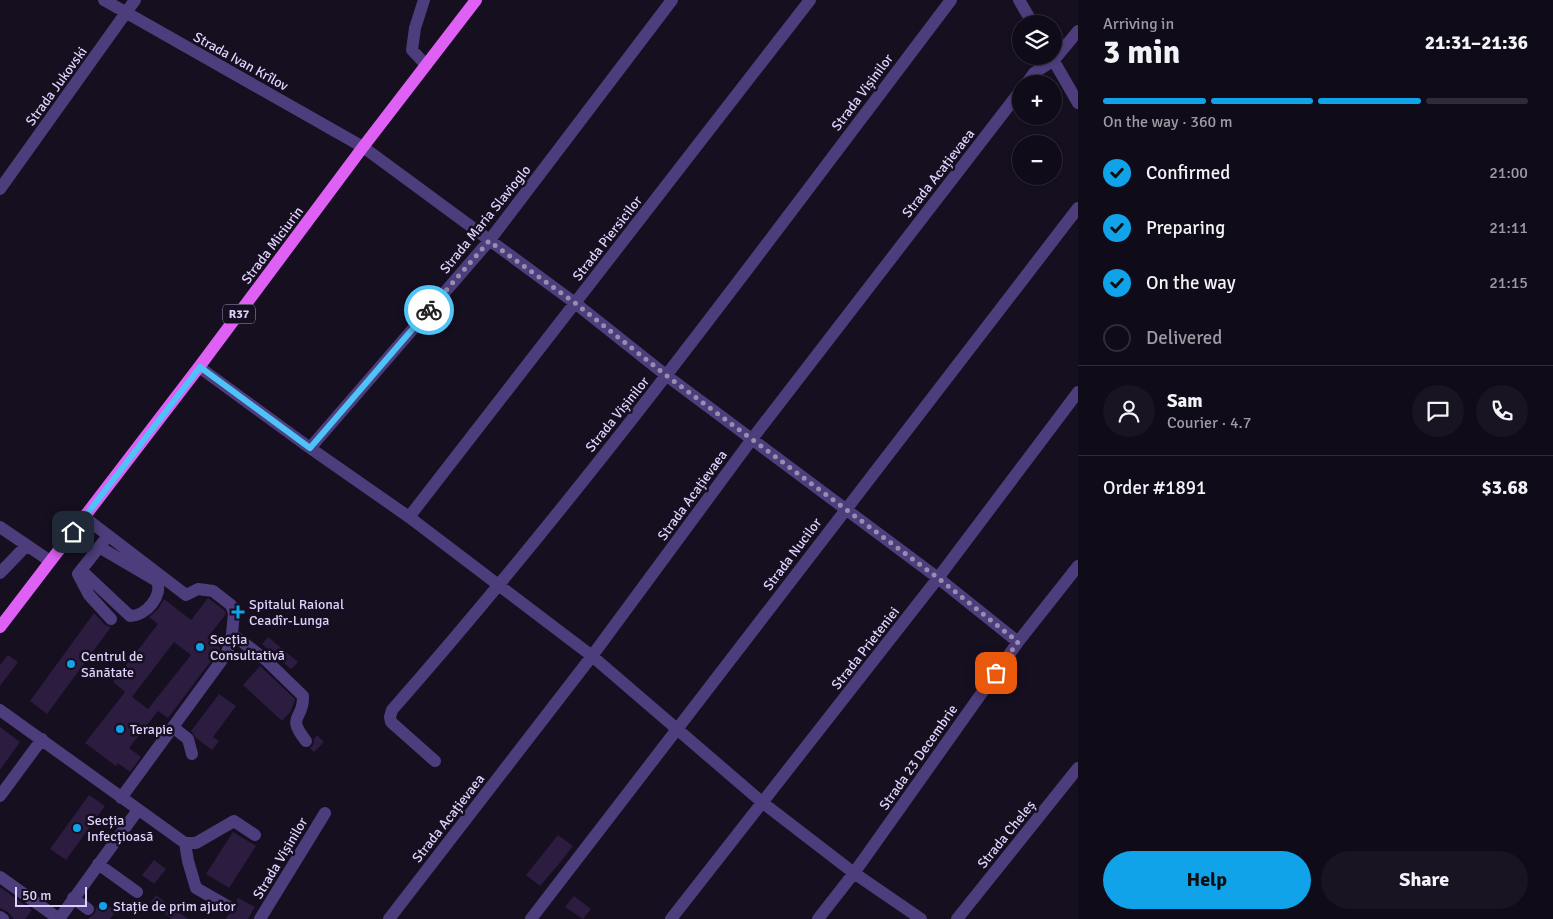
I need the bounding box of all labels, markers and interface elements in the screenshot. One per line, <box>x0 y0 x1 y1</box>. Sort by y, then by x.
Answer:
text: Arriving in <box>1103 14 1174 34</box>
map controls <box>1012 15 1062 185</box>
button: layers <box>1012 15 1062 65</box>
street label: Strada Ivan Krîlov <box>190 28 292 95</box>
text: 21:31–21:36 <box>1425 31 1528 55</box>
text: 3 min <box>1103 33 1180 72</box>
street label: Strada Jukovski <box>22 44 91 129</box>
street label: Strada Vișinilor <box>828 50 897 134</box>
button: + <box>1012 75 1062 125</box>
text: On the way · 360 m <box>1103 112 1233 132</box>
street label: Strada Acațievaea <box>899 126 978 221</box>
button: − <box>1012 135 1062 185</box>
icon: check <box>1103 159 1131 187</box>
text: Confirmed <box>1146 161 1230 185</box>
street label: Strada Maria Slavioglo <box>436 162 534 277</box>
text: 21:00 <box>1489 163 1528 183</box>
street label: Strada Piersicilor <box>569 192 646 284</box>
street label: Strada Miciurin <box>238 203 307 287</box>
icon: check <box>1103 214 1131 242</box>
text: Preparing <box>1146 216 1225 240</box>
text: 21:11 <box>1489 218 1528 238</box>
icon: check <box>1103 269 1131 297</box>
text: On the way <box>1146 271 1236 295</box>
text: 21:15 <box>1489 273 1528 293</box>
courier <box>404 285 454 335</box>
icon: bike <box>415 296 443 324</box>
road number: R37 <box>223 304 255 324</box>
text: Delivered <box>1146 326 1222 350</box>
street label: Strada Vișinilor <box>582 373 653 455</box>
button: person <box>1103 385 1155 437</box>
button: chat <box>1412 385 1464 437</box>
button: phone <box>1476 385 1528 437</box>
text: Sam <box>1167 389 1203 413</box>
text: Courier · 4.7 <box>1167 413 1251 433</box>
street label: Strada Acațievaea <box>654 447 731 544</box>
text: Order #1891 <box>1103 476 1206 500</box>
text: $3.68 <box>1482 476 1528 500</box>
pin <box>52 511 94 553</box>
street label: Strada Nucilor <box>760 514 826 594</box>
icon: home <box>59 518 87 546</box>
place label: Spitalul Raional Ceadîr-Lunga <box>249 596 344 629</box>
street label: Strada Prieteniei <box>828 604 903 693</box>
marker: Spitalul Raional Ceadîr-Lunga <box>231 605 245 619</box>
place label: Secția Consultativă <box>210 631 285 664</box>
marker: Secția Consultativă <box>194 641 206 653</box>
place label: Centrul de Sănătate <box>81 648 143 681</box>
pin <box>975 652 1017 694</box>
marker: Centrul de Sănătate <box>65 658 77 670</box>
icon: bag <box>982 659 1010 687</box>
street label: Strada 23 Decembrie <box>876 701 961 813</box>
place label: Terapie <box>130 721 173 738</box>
marker: Terapie <box>114 723 126 735</box>
street label: Strada Acațievaea <box>409 771 488 866</box>
street label: Strada Cheleș <box>974 797 1039 872</box>
place label: Secția Infecțioasă <box>87 812 153 845</box>
street label: Strada Vișinilor <box>249 814 312 902</box>
marker: Secția Infecțioasă <box>71 822 83 834</box>
button: Help <box>1103 851 1311 909</box>
button: Share <box>1321 851 1528 909</box>
scale bar <box>15 884 88 907</box>
text: 50 m <box>22 887 51 904</box>
place label: Stație de prim ajutor <box>113 898 237 915</box>
marker: Stație de prim ajutor <box>97 900 109 912</box>

